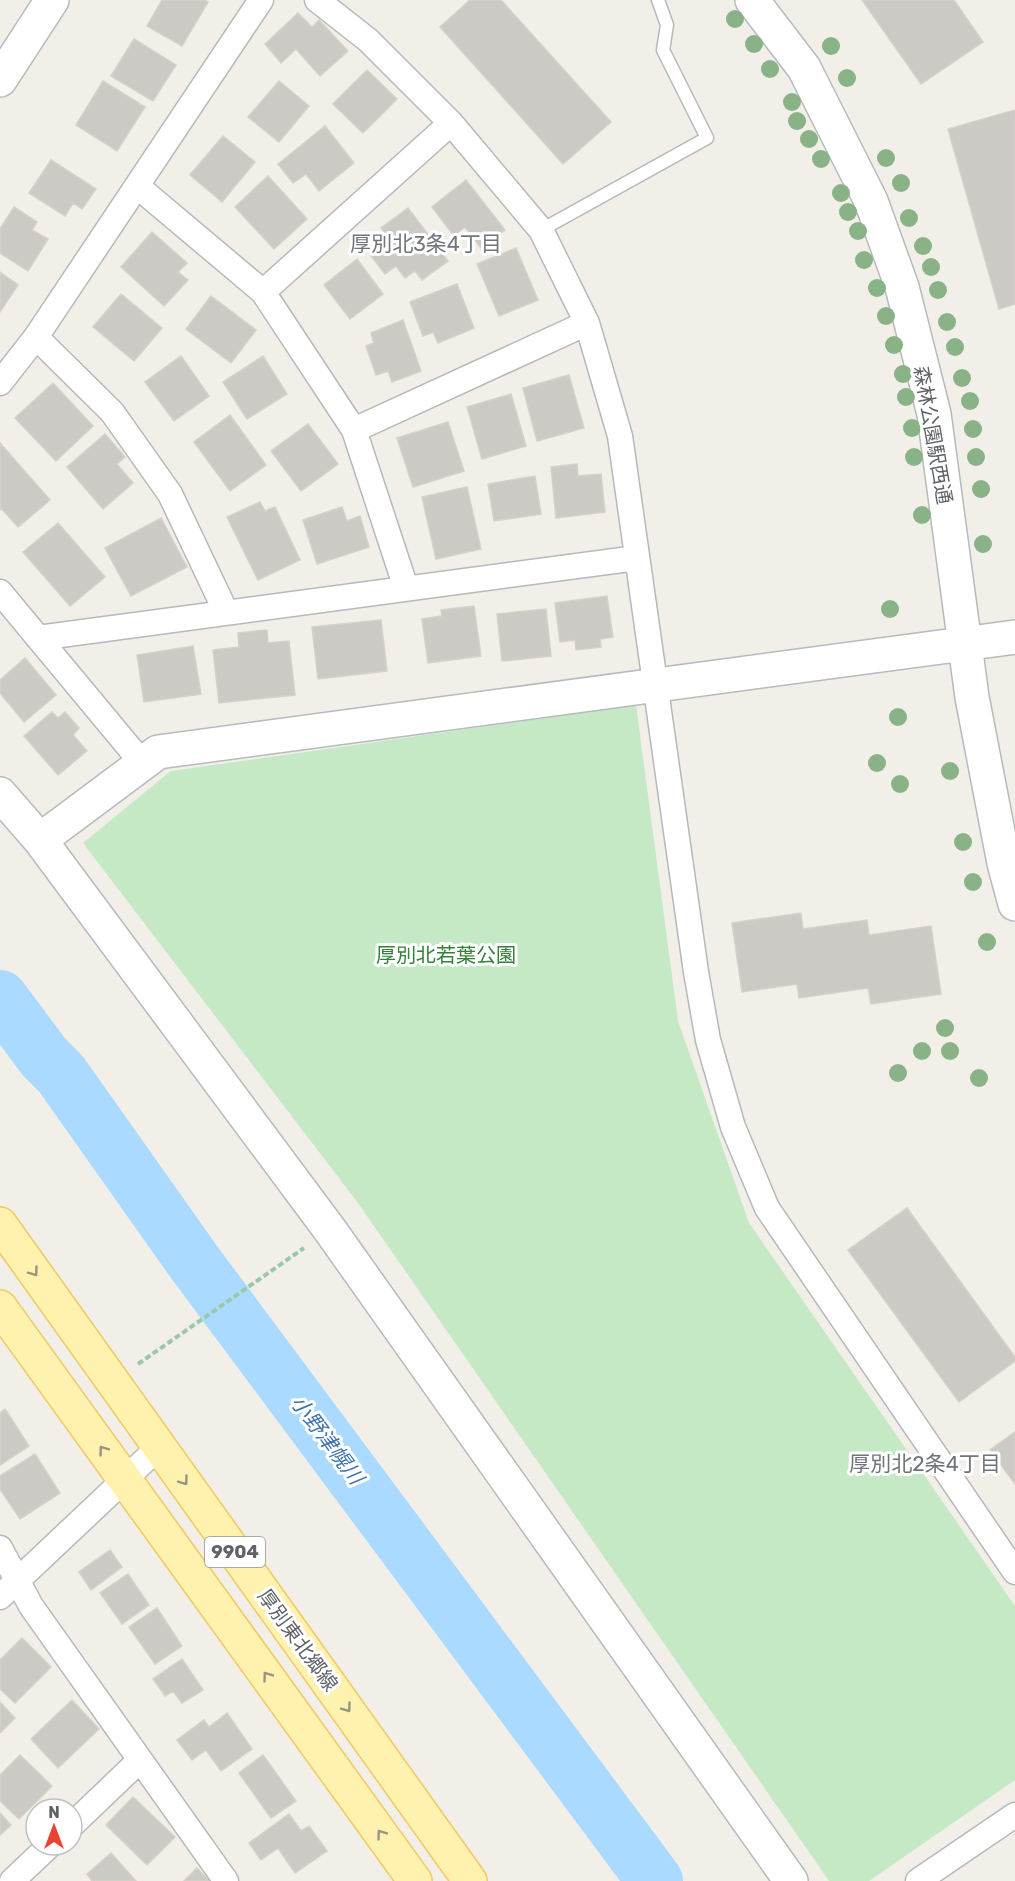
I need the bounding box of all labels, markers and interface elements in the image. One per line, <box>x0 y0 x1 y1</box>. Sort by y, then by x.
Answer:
district label: 厚別北3条4丁目 <box>350 231 502 256</box>
street label: 森林公園駅西通 <box>909 364 957 506</box>
park label: 厚別北若葉公園 <box>376 943 516 967</box>
one-way arrow <box>27 1265 38 1276</box>
water label: 小野津幌川 <box>286 1390 370 1491</box>
one-way arrow <box>99 1445 110 1456</box>
district label: 厚別北2条4丁目 <box>849 1451 1001 1476</box>
one-way arrow <box>177 1475 188 1486</box>
road number: 9904 <box>205 1537 265 1567</box>
street label: 厚別東北郷線 <box>253 1584 343 1696</box>
one-way arrow <box>263 1671 274 1682</box>
one-way arrow <box>339 1702 350 1713</box>
north arrow <box>24 1797 84 1857</box>
text: N <box>48 1803 60 1822</box>
one-way arrow <box>377 1829 388 1840</box>

